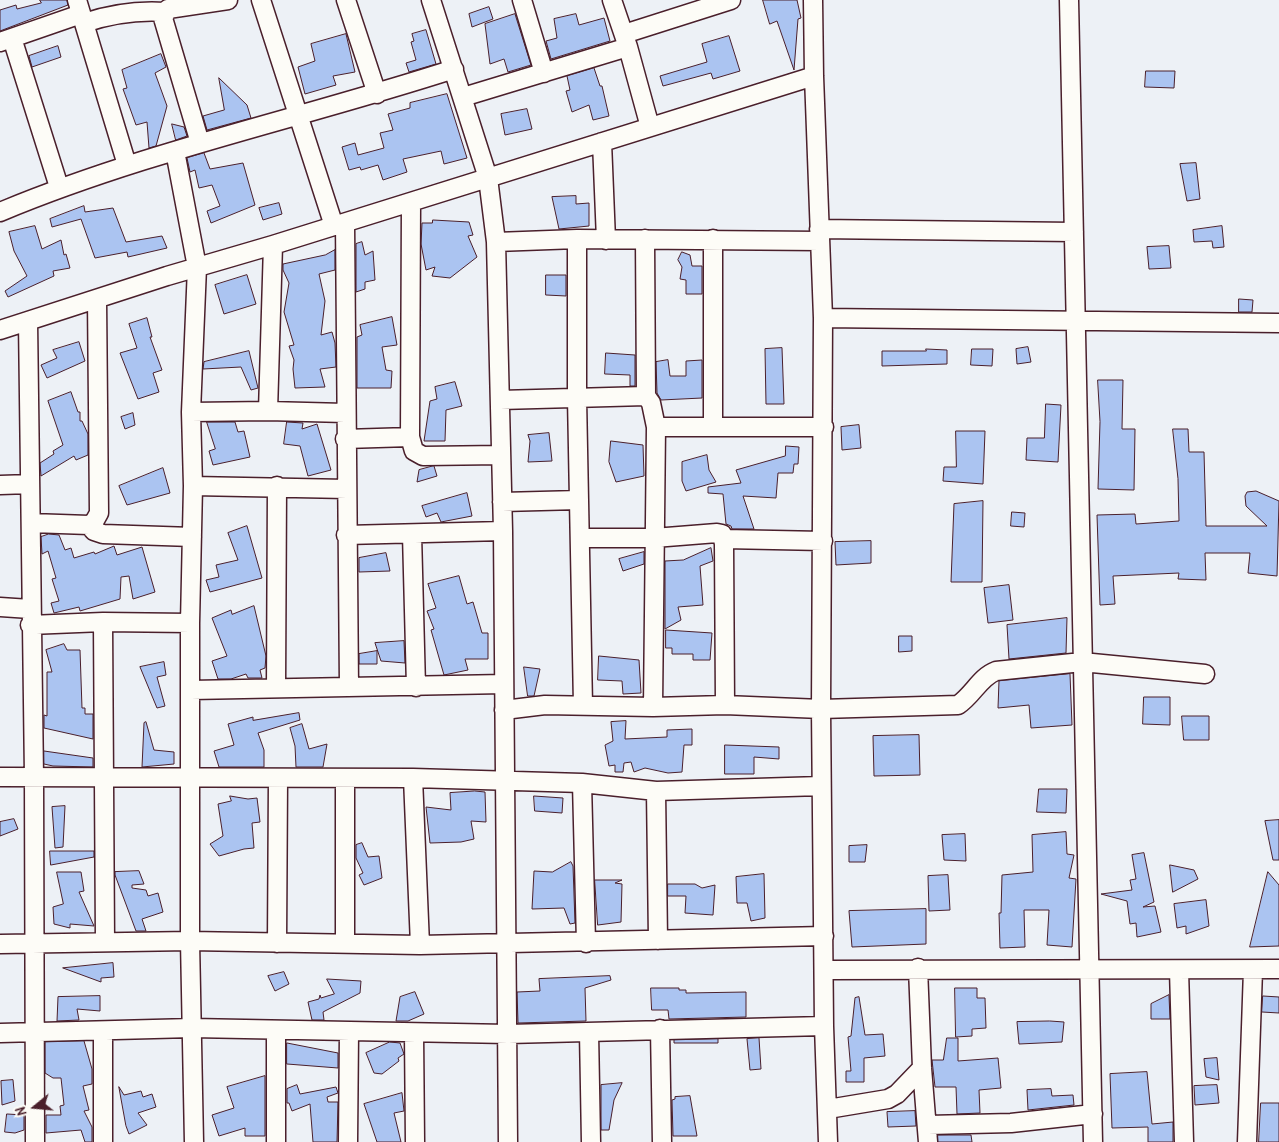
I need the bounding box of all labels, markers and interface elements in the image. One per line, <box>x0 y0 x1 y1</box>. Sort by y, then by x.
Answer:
north arrow <box>10 1082 60 1132</box>
text: N <box>10 1105 30 1118</box>

